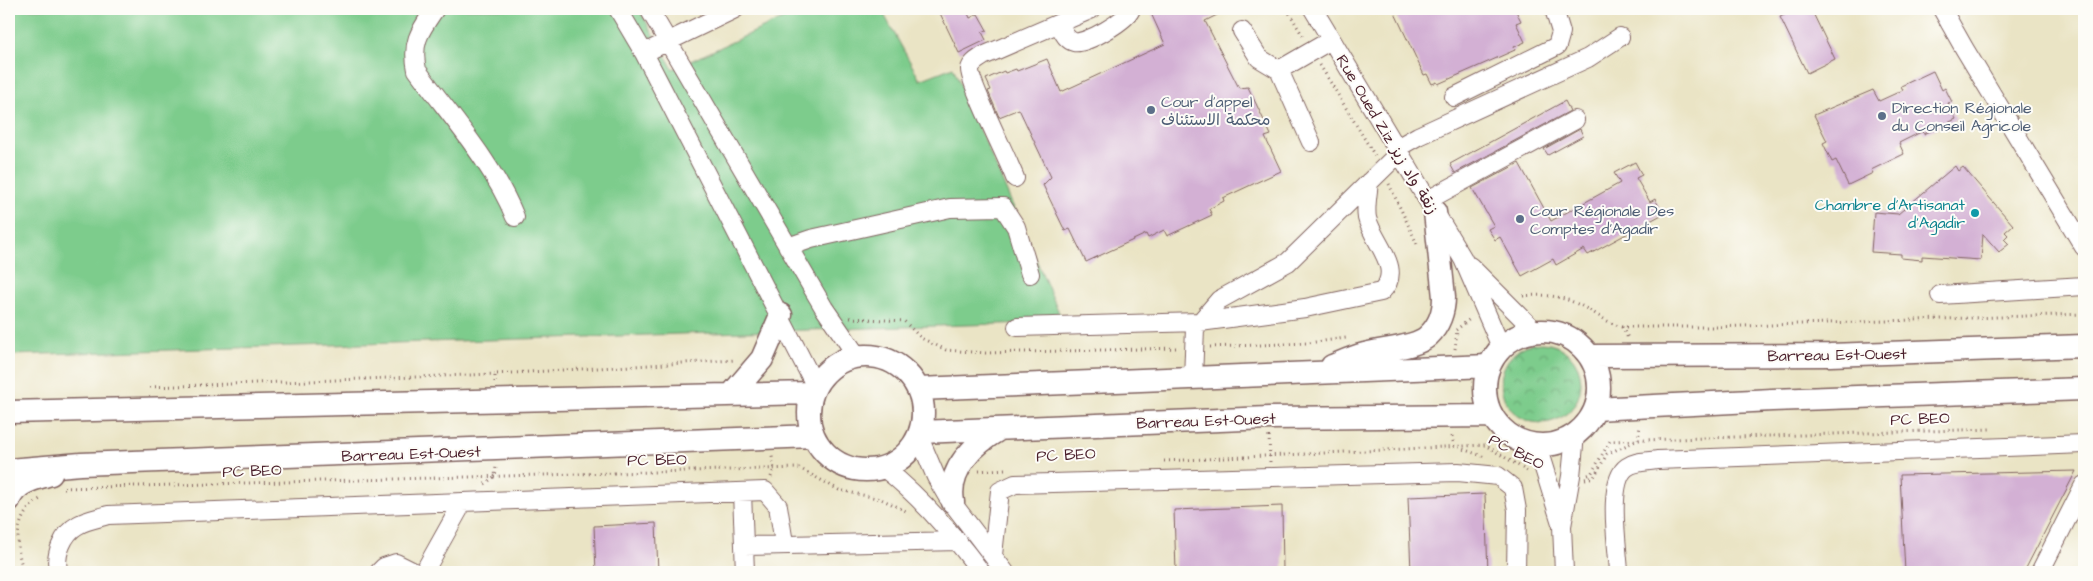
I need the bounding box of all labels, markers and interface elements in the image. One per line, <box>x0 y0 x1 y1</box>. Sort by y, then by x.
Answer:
street label: Rue Oued Ziz زنقة واد زيز <box>1331 51 1444 218</box>
place label: Cour d'appel محكمة الاستئناف <box>1161 91 1270 131</box>
place label: Direction Régionale du Conseil Agricole <box>1892 97 2032 138</box>
marker: Cour d'appel محكمة الاستئناف <box>1145 104 1157 116</box>
marker: Direction Régionale du Conseil Agricole <box>1876 110 1888 122</box>
place label: Chambre d'Artisanat d'Agadir <box>1815 194 1966 235</box>
place label: Cour Régionale Des Comptes d'Agadir <box>1530 200 1674 241</box>
marker: Chambre d'Artisanat d'Agadir <box>1969 207 1981 219</box>
marker: Cour Régionale Des Comptes d'Agadir <box>1514 213 1526 225</box>
street label: Barreau Est-Ouest <box>1767 343 1907 367</box>
street label: PC BEO <box>1890 407 1950 431</box>
street label: Barreau Est-Ouest <box>1136 408 1277 434</box>
street label: PC BEO <box>1485 429 1548 475</box>
street label: Barreau Est-Ouest <box>341 441 482 467</box>
street label: PC BEO <box>1036 442 1097 468</box>
street label: PC BEO <box>627 448 687 472</box>
street label: PC BEO <box>222 459 282 483</box>

